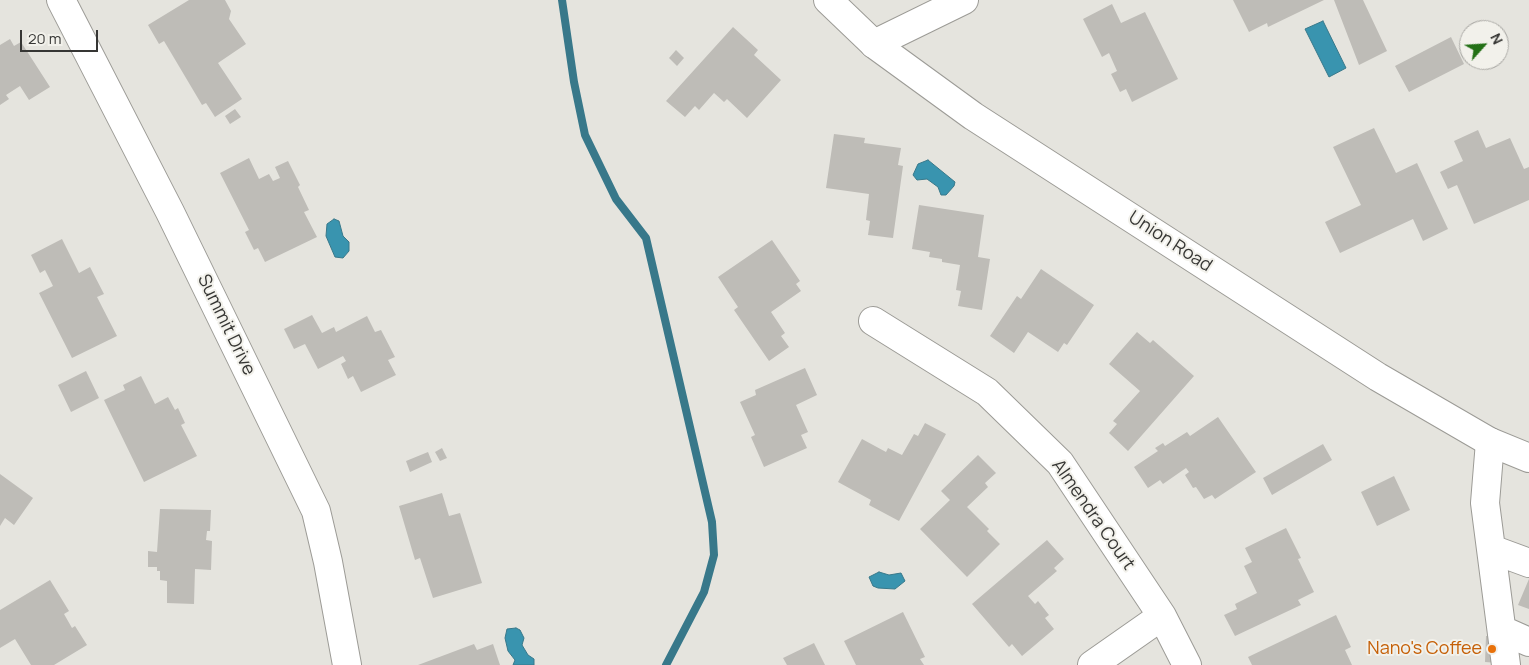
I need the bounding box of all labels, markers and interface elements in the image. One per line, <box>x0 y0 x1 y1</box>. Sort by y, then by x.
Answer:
scale bar <box>22 20 100 52</box>
north arrow <box>1459 20 1509 70</box>
text: 20 m <box>28 28 61 49</box>
text: N <box>1486 30 1508 47</box>
street label: Union Road <box>1124 207 1216 277</box>
street label: Summit Drive <box>192 271 260 379</box>
street label: Almendra Court <box>1047 456 1139 574</box>
place label: Nano's Coffee <box>1367 638 1482 660</box>
marker: Nano's Coffee <box>1486 643 1498 655</box>

